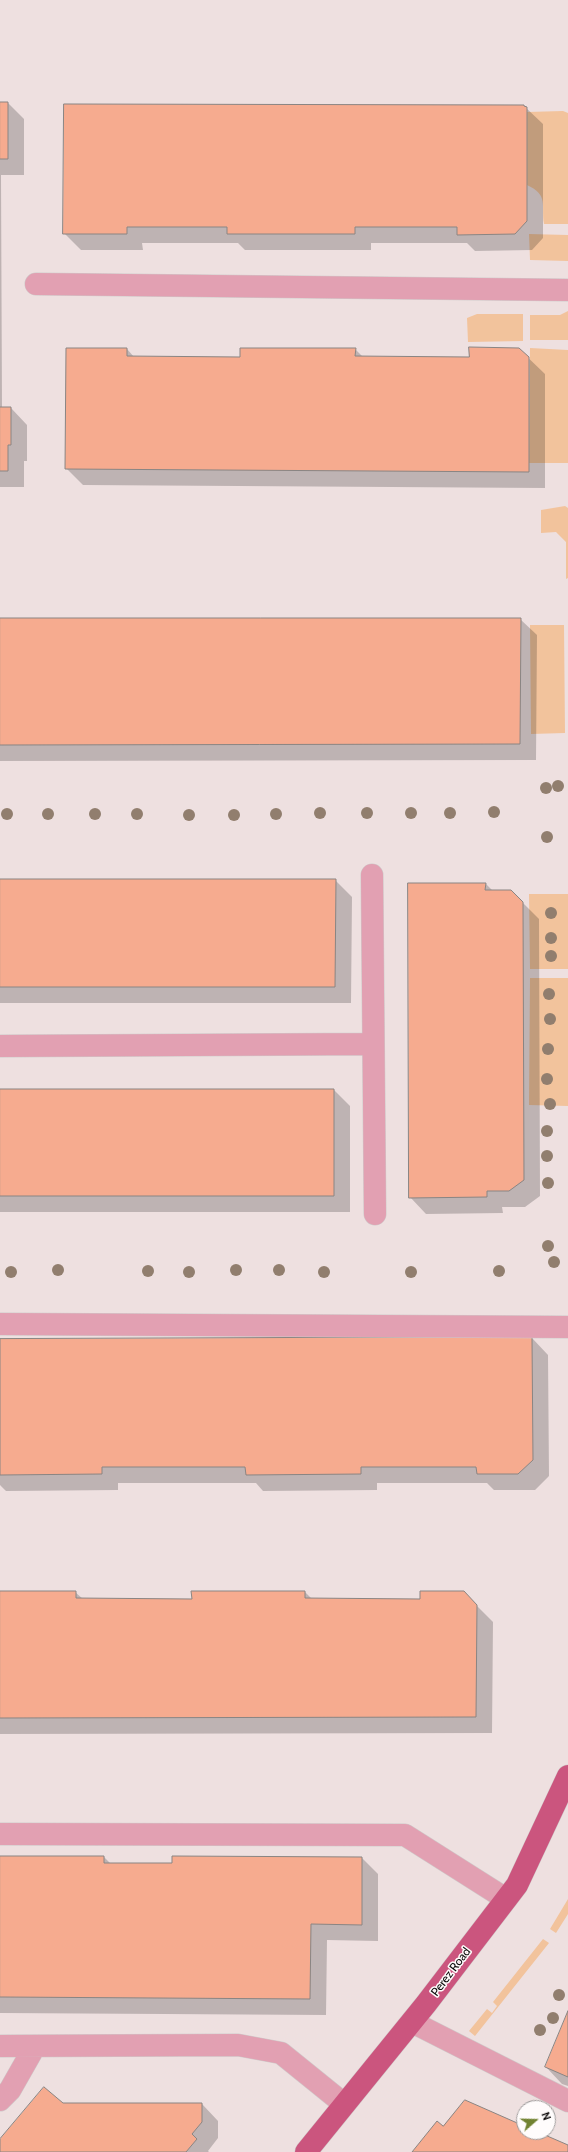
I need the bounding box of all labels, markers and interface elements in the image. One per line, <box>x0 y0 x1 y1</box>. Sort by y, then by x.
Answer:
street label: Perez Road <box>428 1945 474 1999</box>
north arrow <box>516 2100 556 2140</box>
text: N <box>538 2110 554 2122</box>

